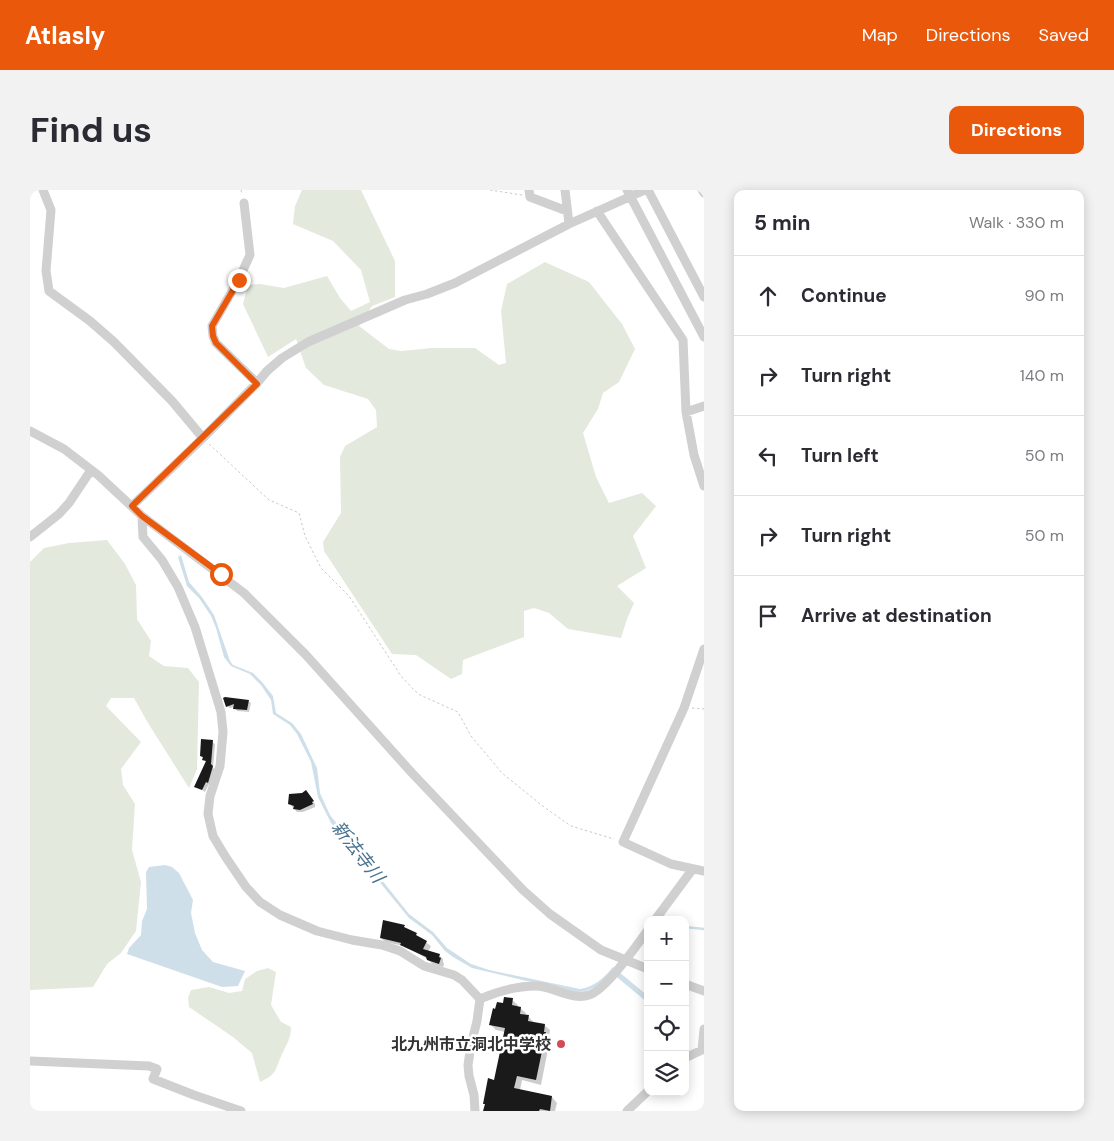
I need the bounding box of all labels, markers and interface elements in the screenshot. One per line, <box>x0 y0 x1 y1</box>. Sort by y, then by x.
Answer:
text: Atlasly <box>25 20 105 51</box>
text: Map <box>862 23 898 47</box>
text: Directions <box>926 23 1011 47</box>
text: Saved <box>1039 23 1089 47</box>
button: Directions <box>949 106 1084 154</box>
text: Find us <box>30 107 152 153</box>
text: 5 min <box>754 209 810 237</box>
text: Walk · 330 m <box>969 212 1064 233</box>
route end <box>228 269 251 292</box>
icon: ahead <box>754 282 782 310</box>
text: Continue <box>801 283 887 308</box>
text: 90 m <box>1024 285 1064 306</box>
icon: right <box>754 362 782 390</box>
text: Turn right <box>801 363 891 388</box>
text: 140 m <box>1020 365 1064 386</box>
icon: left <box>754 442 782 470</box>
text: Turn left <box>801 443 879 468</box>
text: 50 m <box>1025 445 1064 466</box>
icon: right <box>754 522 782 550</box>
text: Turn right <box>801 523 891 548</box>
text: 50 m <box>1025 525 1064 546</box>
route start <box>210 563 233 586</box>
icon: arrive <box>754 602 782 630</box>
text: Arrive at destination <box>801 603 992 628</box>
water label: 新法寺川 <box>326 816 391 889</box>
map controls <box>644 916 689 1096</box>
button: + <box>644 916 689 961</box>
button: − <box>644 961 689 1006</box>
button: locate <box>644 1006 689 1051</box>
place label: 北九州市立洞北中学校 <box>391 1034 551 1055</box>
marker: 北九州市立洞北中学校 <box>555 1038 567 1050</box>
button: layers <box>644 1051 689 1096</box>

